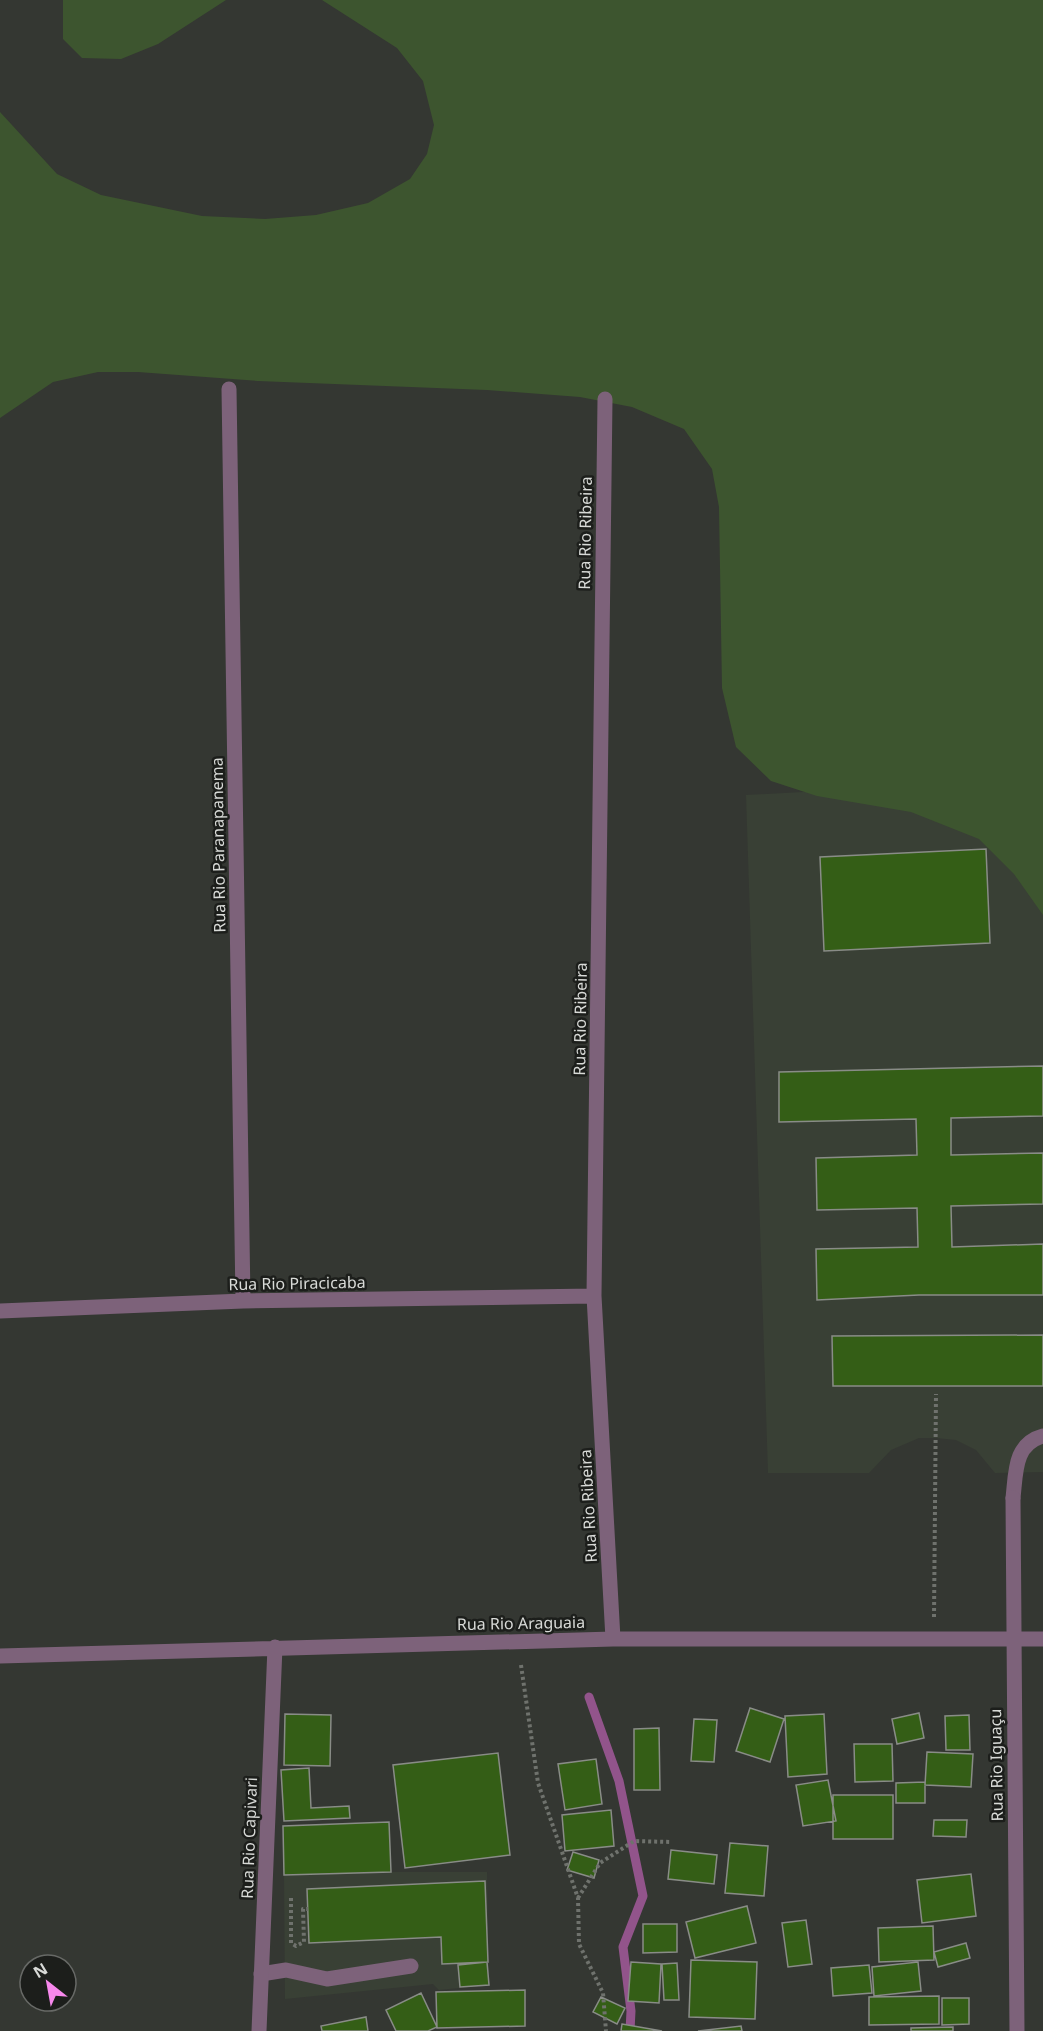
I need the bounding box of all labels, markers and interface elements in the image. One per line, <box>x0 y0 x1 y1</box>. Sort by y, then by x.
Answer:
street label: Rua Rio Ribeira <box>573 476 597 590</box>
street label: Rua Rio Paranapanema <box>205 757 231 933</box>
street label: Rua Rio Ribeira <box>568 962 592 1076</box>
street label: Rua Rio Piracicaba <box>228 1271 366 1295</box>
street label: Rua Rio Ribeira <box>574 1449 602 1563</box>
street label: Rua Rio Araguaia <box>457 1611 585 1635</box>
street label: Rua Rio Iguaçu <box>984 1709 1008 1821</box>
street label: Rua Rio Capivari <box>236 1777 262 1899</box>
north arrow <box>18 1953 78 2013</box>
text: N <box>29 1957 52 1983</box>

